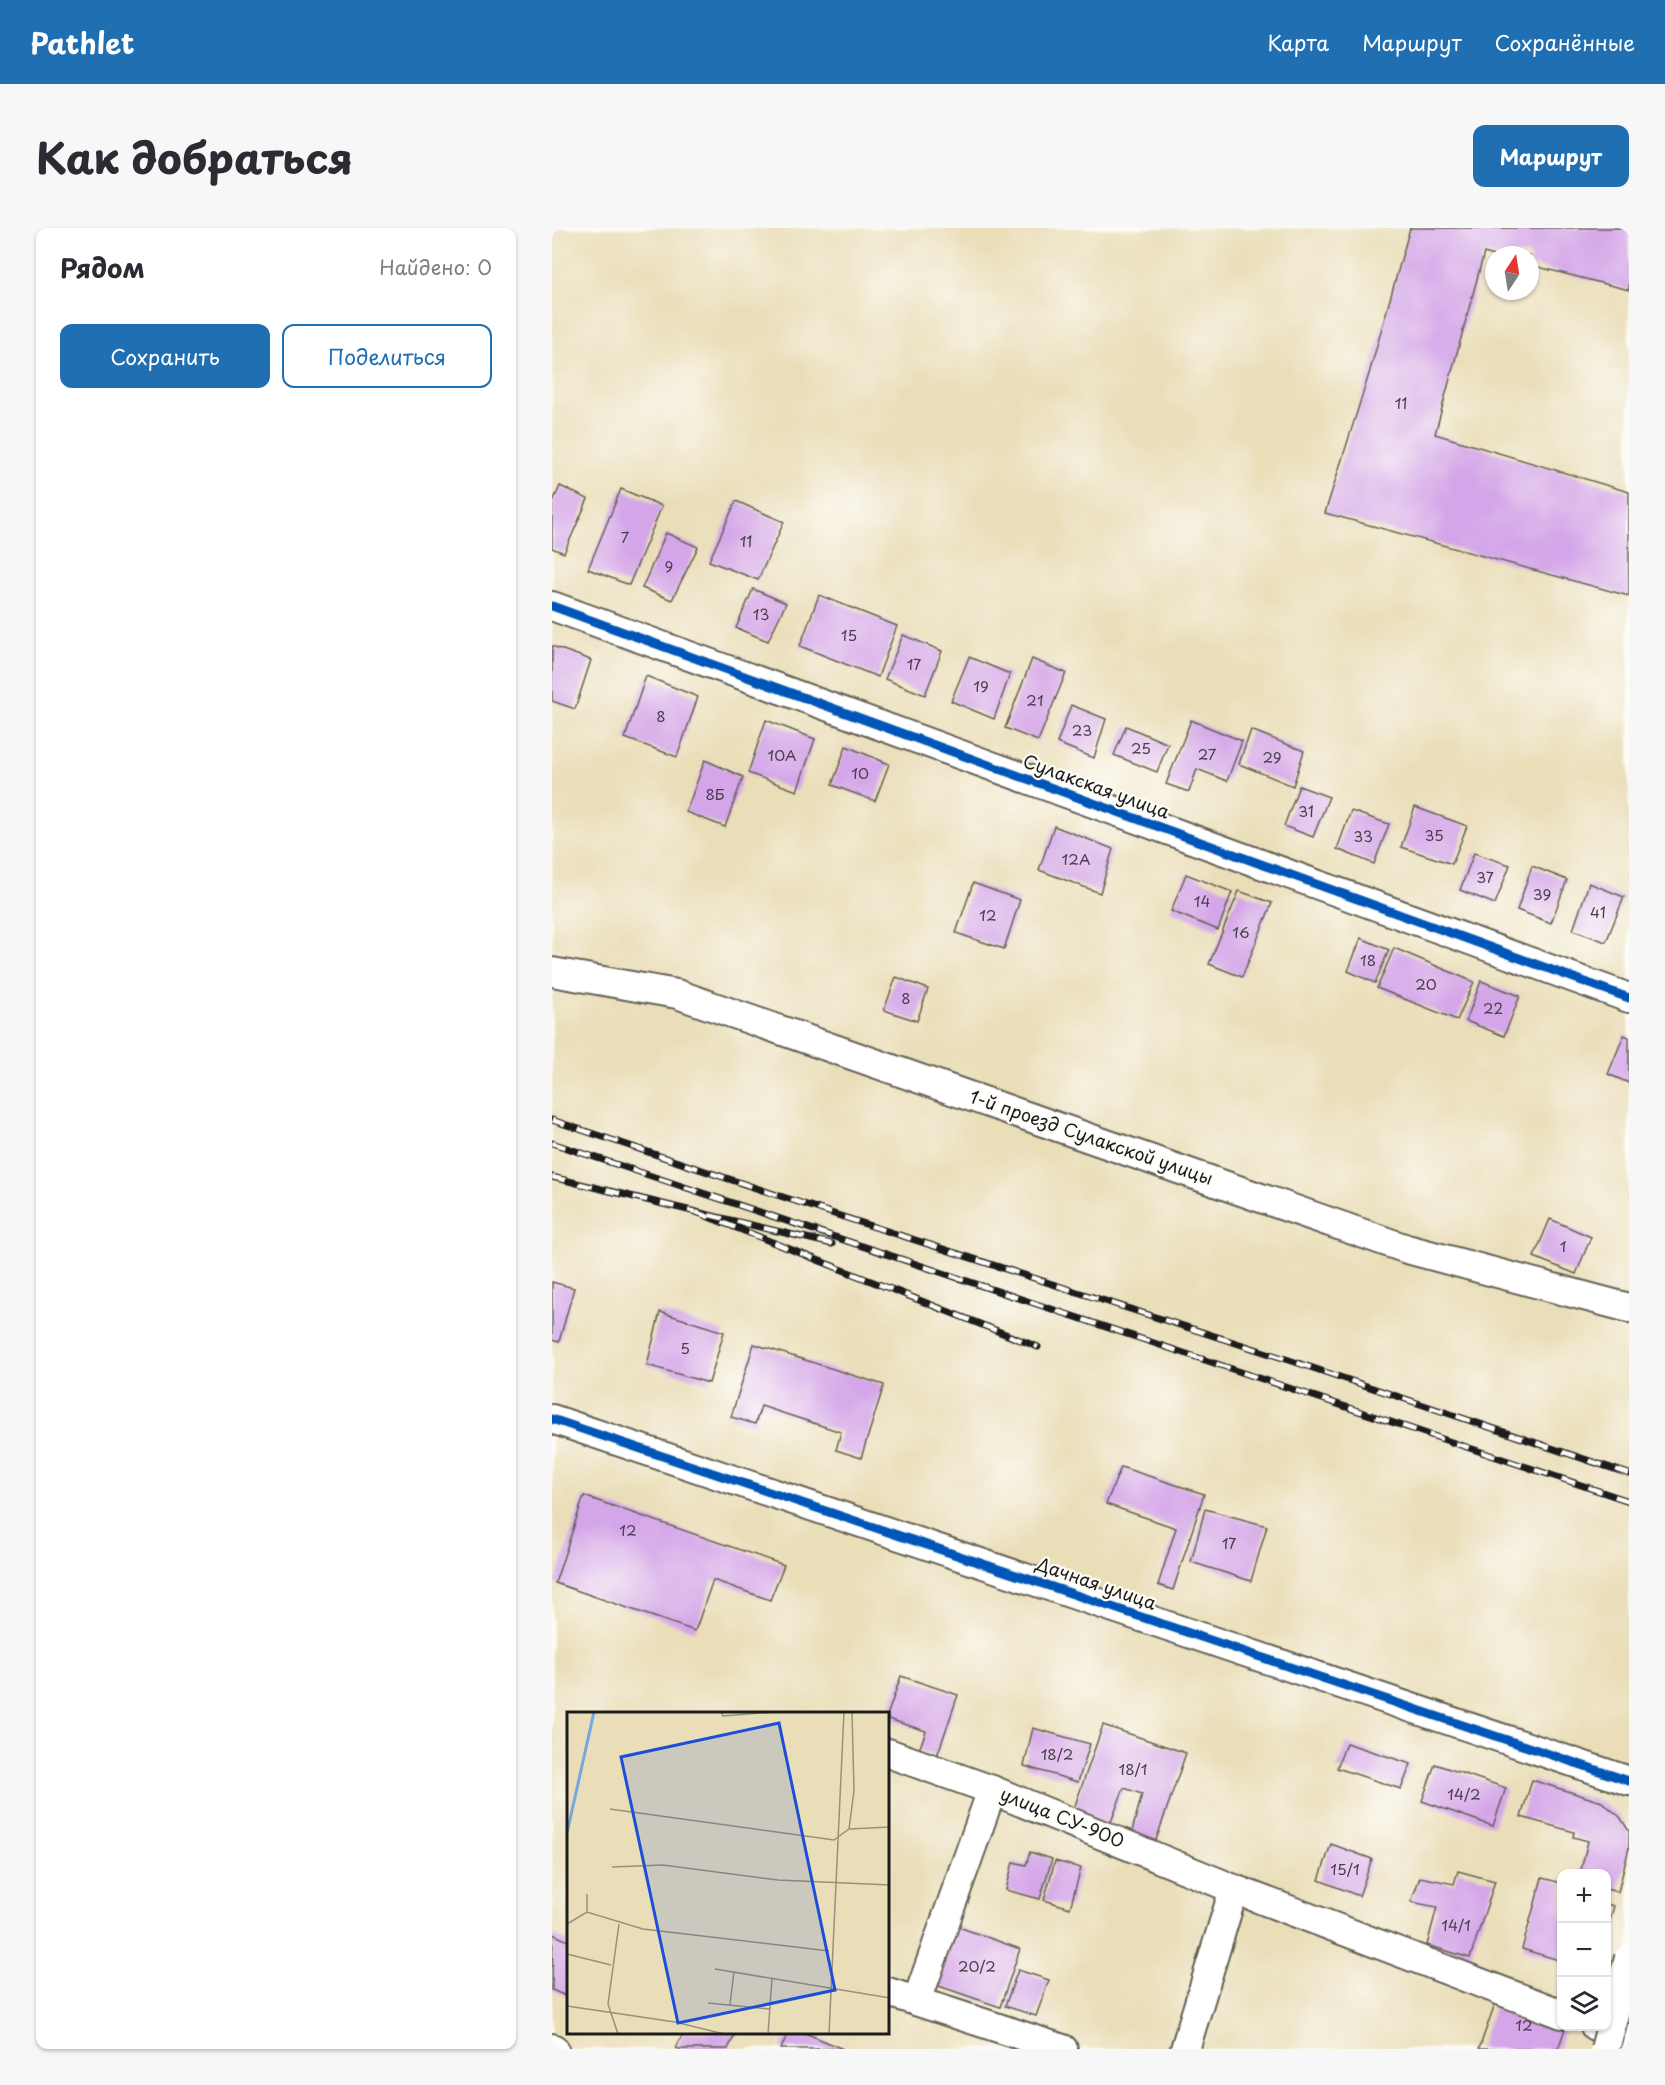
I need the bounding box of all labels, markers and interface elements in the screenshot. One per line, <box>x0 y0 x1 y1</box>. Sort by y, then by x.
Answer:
text: Pathlet <box>30 21 134 64</box>
text: Карта <box>1268 26 1329 58</box>
text: Маршрут <box>1362 26 1462 58</box>
text: Сохранённые <box>1495 26 1635 58</box>
text: Как добраться <box>36 125 353 188</box>
button: Маршрут <box>1473 125 1629 187</box>
north arrow <box>1485 246 1539 300</box>
text: Рядом <box>60 248 145 287</box>
text: Найдено: 0 <box>379 252 492 282</box>
button: Сохранить <box>60 324 270 388</box>
button: Поделиться <box>282 324 492 388</box>
house number: 11 <box>1395 391 1407 414</box>
house number: 7 <box>621 525 630 548</box>
house number: 11 <box>740 529 752 552</box>
house number: 9 <box>665 554 673 577</box>
house number: 13 <box>753 602 769 625</box>
house number: 15 <box>841 623 857 646</box>
house number: 17 <box>907 652 921 675</box>
house number: 19 <box>973 674 989 697</box>
house number: 21 <box>1026 688 1044 711</box>
house number: 8 <box>656 704 666 727</box>
house number: 23 <box>1072 718 1092 741</box>
house number: 25 <box>1131 736 1151 759</box>
house number: 27 <box>1198 742 1217 765</box>
house number: 10А <box>767 743 797 766</box>
house number: 29 <box>1262 745 1282 768</box>
street label: Сулакская улица <box>1020 747 1174 825</box>
house number: 10 <box>851 761 869 784</box>
house number: 8Б <box>705 782 725 805</box>
house number: 31 <box>1298 799 1314 822</box>
house number: 35 <box>1424 823 1444 846</box>
house number: 33 <box>1353 824 1373 847</box>
house number: 12А <box>1062 847 1090 870</box>
house number: 37 <box>1476 865 1494 888</box>
house number: 39 <box>1533 882 1551 905</box>
house number: 14 <box>1194 889 1210 912</box>
house number: 41 <box>1590 900 1606 923</box>
house number: 12 <box>979 903 997 926</box>
house number: 16 <box>1232 920 1250 943</box>
house number: 18 <box>1360 948 1376 971</box>
house number: 20 <box>1415 972 1437 995</box>
house number: 8 <box>901 986 911 1009</box>
house number: 22 <box>1483 996 1503 1019</box>
street label: 1-й проезд Сулакской улицы <box>966 1082 1217 1191</box>
house number: 1 <box>1560 1234 1566 1257</box>
house number: 5 <box>680 1336 690 1359</box>
house number: 12 <box>619 1518 637 1541</box>
house number: 17 <box>1222 1531 1236 1554</box>
street label: Дачная улица <box>1032 1549 1161 1616</box>
inset map <box>567 1712 890 2034</box>
house number: 18/2 <box>1041 1742 1073 1765</box>
house number: 18/1 <box>1119 1757 1148 1780</box>
street label: улица СУ-900 <box>997 1779 1129 1854</box>
house number: 14/2 <box>1447 1782 1481 1805</box>
house number: 15/1 <box>1330 1857 1360 1880</box>
map controls <box>1557 1869 1611 2031</box>
button: + <box>1557 1869 1611 1923</box>
house number: 14/1 <box>1441 1913 1471 1936</box>
button: − <box>1557 1923 1611 1977</box>
house number: 20/2 <box>958 1954 996 1977</box>
button: layers <box>1557 1977 1611 2031</box>
house number: 12 <box>1515 2013 1533 2036</box>

